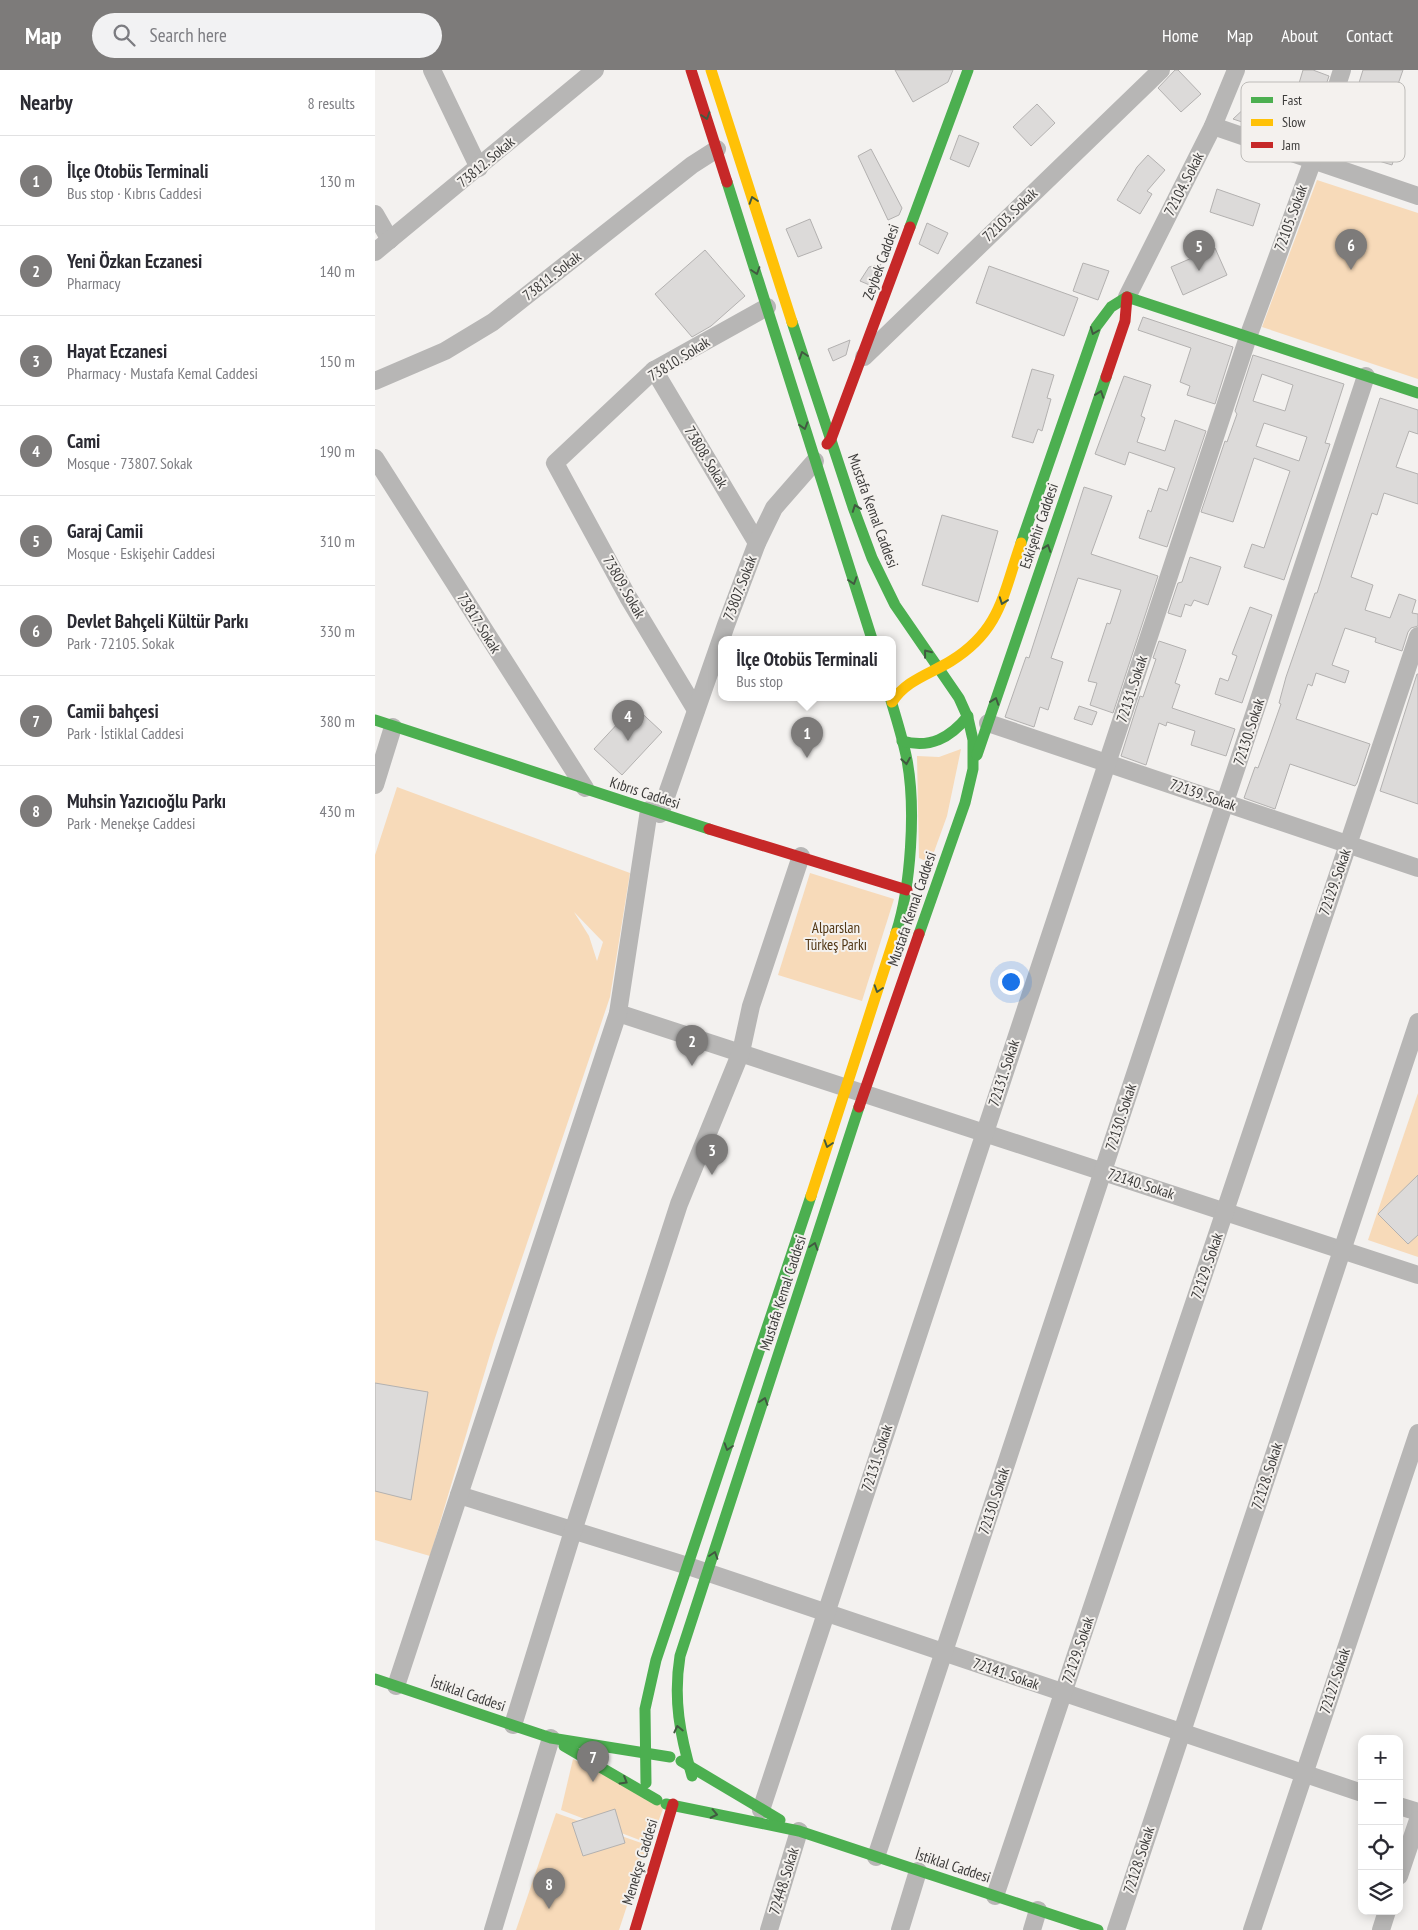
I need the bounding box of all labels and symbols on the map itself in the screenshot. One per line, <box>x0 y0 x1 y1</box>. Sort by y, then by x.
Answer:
legend <box>1241 82 1405 162</box>
text: Fast <box>1282 91 1302 109</box>
one-way arrow <box>700 112 710 120</box>
text: Slow <box>1282 113 1306 131</box>
street label: 73812. Sokak <box>453 132 518 191</box>
text: Jam <box>1281 136 1300 154</box>
street label: 72104. Sokak <box>1159 148 1208 219</box>
street label: 72105. Sokak <box>1270 182 1311 254</box>
street label: 72103. Sokak <box>978 184 1041 245</box>
one-way arrow <box>749 196 759 205</box>
street label: Zeybek Caddesi <box>858 221 903 302</box>
pin: 6 <box>1335 229 1367 270</box>
pin: 5 <box>1183 230 1215 271</box>
street label: 73811. Sokak <box>519 247 585 304</box>
one-way arrow <box>750 266 760 275</box>
one-way arrow <box>1090 326 1101 335</box>
street label: 73810. Sokak <box>644 332 713 385</box>
one-way arrow <box>799 351 809 359</box>
one-way arrow <box>1094 390 1104 398</box>
street label: 73808. Sokak <box>680 422 732 491</box>
one-way arrow <box>799 422 809 430</box>
street label: Mustafa Kemal Caddesi <box>844 451 903 570</box>
street label: Eskişehir Caddesi <box>1015 481 1062 571</box>
one-way arrow <box>851 505 861 513</box>
one-way arrow <box>1042 544 1052 552</box>
street label: 73809. Sokak <box>599 552 650 622</box>
street label: 73807. Sokak <box>719 553 761 623</box>
one-way arrow <box>847 577 857 585</box>
street label: 73817. Sokak <box>453 589 506 657</box>
one-way arrow <box>998 596 1008 605</box>
one-way arrow <box>925 650 933 659</box>
street label: 72131. Sokak <box>1112 653 1151 725</box>
street label: 72130. Sokak <box>1229 696 1268 768</box>
one-way arrow <box>989 698 999 706</box>
pin: 4 <box>612 700 644 741</box>
pin: 1 <box>791 717 823 758</box>
one-way arrow <box>900 757 911 765</box>
street label: Kıbrıs Caddesi <box>608 772 683 813</box>
street label: 72139. Sokak <box>1167 774 1239 815</box>
street label: 72129. Sokak <box>1314 846 1355 918</box>
street label: Mustafa Kemal Caddesi <box>883 849 940 969</box>
park label: Alparslan Türkeş Parkı <box>805 918 867 954</box>
your location <box>998 969 1024 995</box>
one-way arrow <box>874 984 884 993</box>
pin: 2 <box>676 1025 708 1066</box>
street label: 72131. Sokak <box>984 1037 1023 1109</box>
street label: 72130. Sokak <box>1101 1081 1140 1153</box>
pin: 3 <box>696 1134 728 1175</box>
one-way arrow <box>824 1139 834 1147</box>
street label: 72140. Sokak <box>1105 1164 1177 1203</box>
street label: 72129. Sokak <box>1186 1230 1227 1302</box>
street label: Mustafa Kemal Caddesi <box>755 1233 810 1353</box>
one-way arrow <box>809 1242 819 1251</box>
one-way arrow <box>758 1397 768 1405</box>
street label: 72131. Sokak <box>857 1422 896 1494</box>
street label: 72128. Sokak <box>1247 1440 1286 1512</box>
one-way arrow <box>724 1443 734 1451</box>
street label: 72130. Sokak <box>974 1465 1013 1537</box>
one-way arrow <box>708 1551 718 1560</box>
street label: 72129. Sokak <box>1057 1614 1098 1686</box>
street label: 72127. Sokak <box>1315 1646 1354 1716</box>
street label: 72141. Sokak <box>970 1653 1042 1694</box>
street label: İstiklal Caddesi <box>428 1672 508 1715</box>
one-way arrow <box>673 1724 684 1733</box>
pin: 7 <box>577 1741 609 1782</box>
one-way arrow <box>618 1774 627 1784</box>
one-way arrow <box>709 1808 718 1818</box>
street label: Menekşe Caddesi <box>617 1817 662 1907</box>
street label: 72128. Sokak <box>1119 1824 1158 1896</box>
street label: İstiklal Caddesi <box>913 1844 993 1887</box>
street label: 72448. Sokak <box>764 1845 803 1917</box>
pin: 8 <box>533 1868 565 1909</box>

